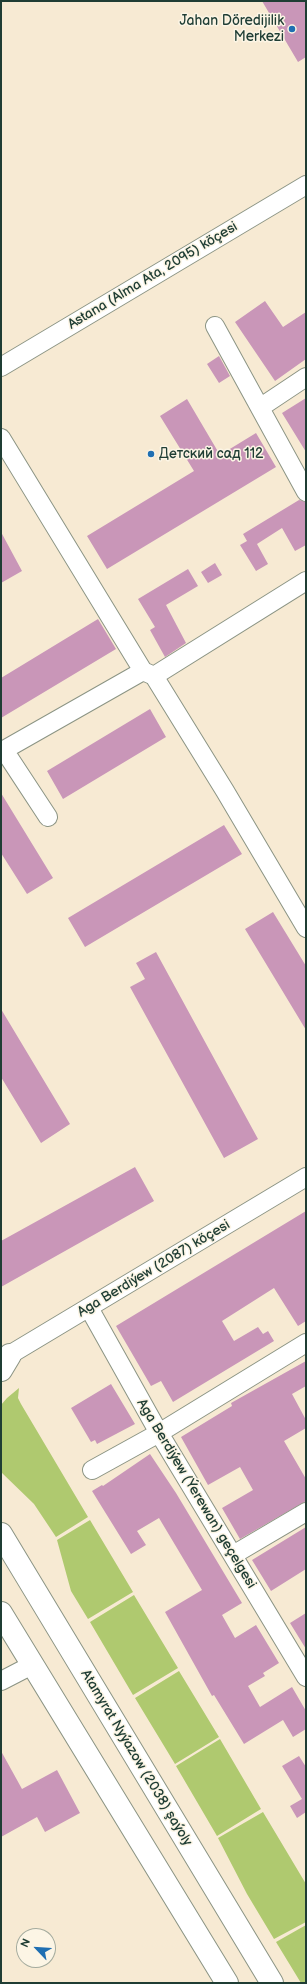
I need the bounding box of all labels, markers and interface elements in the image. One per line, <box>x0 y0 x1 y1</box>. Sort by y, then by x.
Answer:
place label: Jahan Döredijilik Merkezi <box>180 13 284 46</box>
marker: Jahan Döredijilik Merkezi <box>287 24 297 34</box>
street label: Astana (Alma Ata, 2095) köçesi <box>65 219 241 333</box>
place label: Детский сад 112 <box>159 446 263 462</box>
marker: Детский сад 112 <box>146 449 156 459</box>
street label: Aga Berdiýew (2087) köçesi <box>75 1217 233 1321</box>
street label: Aga Berdiýew (Ýerewan) geçelgesi <box>133 1396 259 1592</box>
street label: Atamyrat Nyýazow (2038) şaýoly <box>77 1667 195 1849</box>
north arrow <box>16 1928 56 1968</box>
text: N <box>18 1937 33 1950</box>

